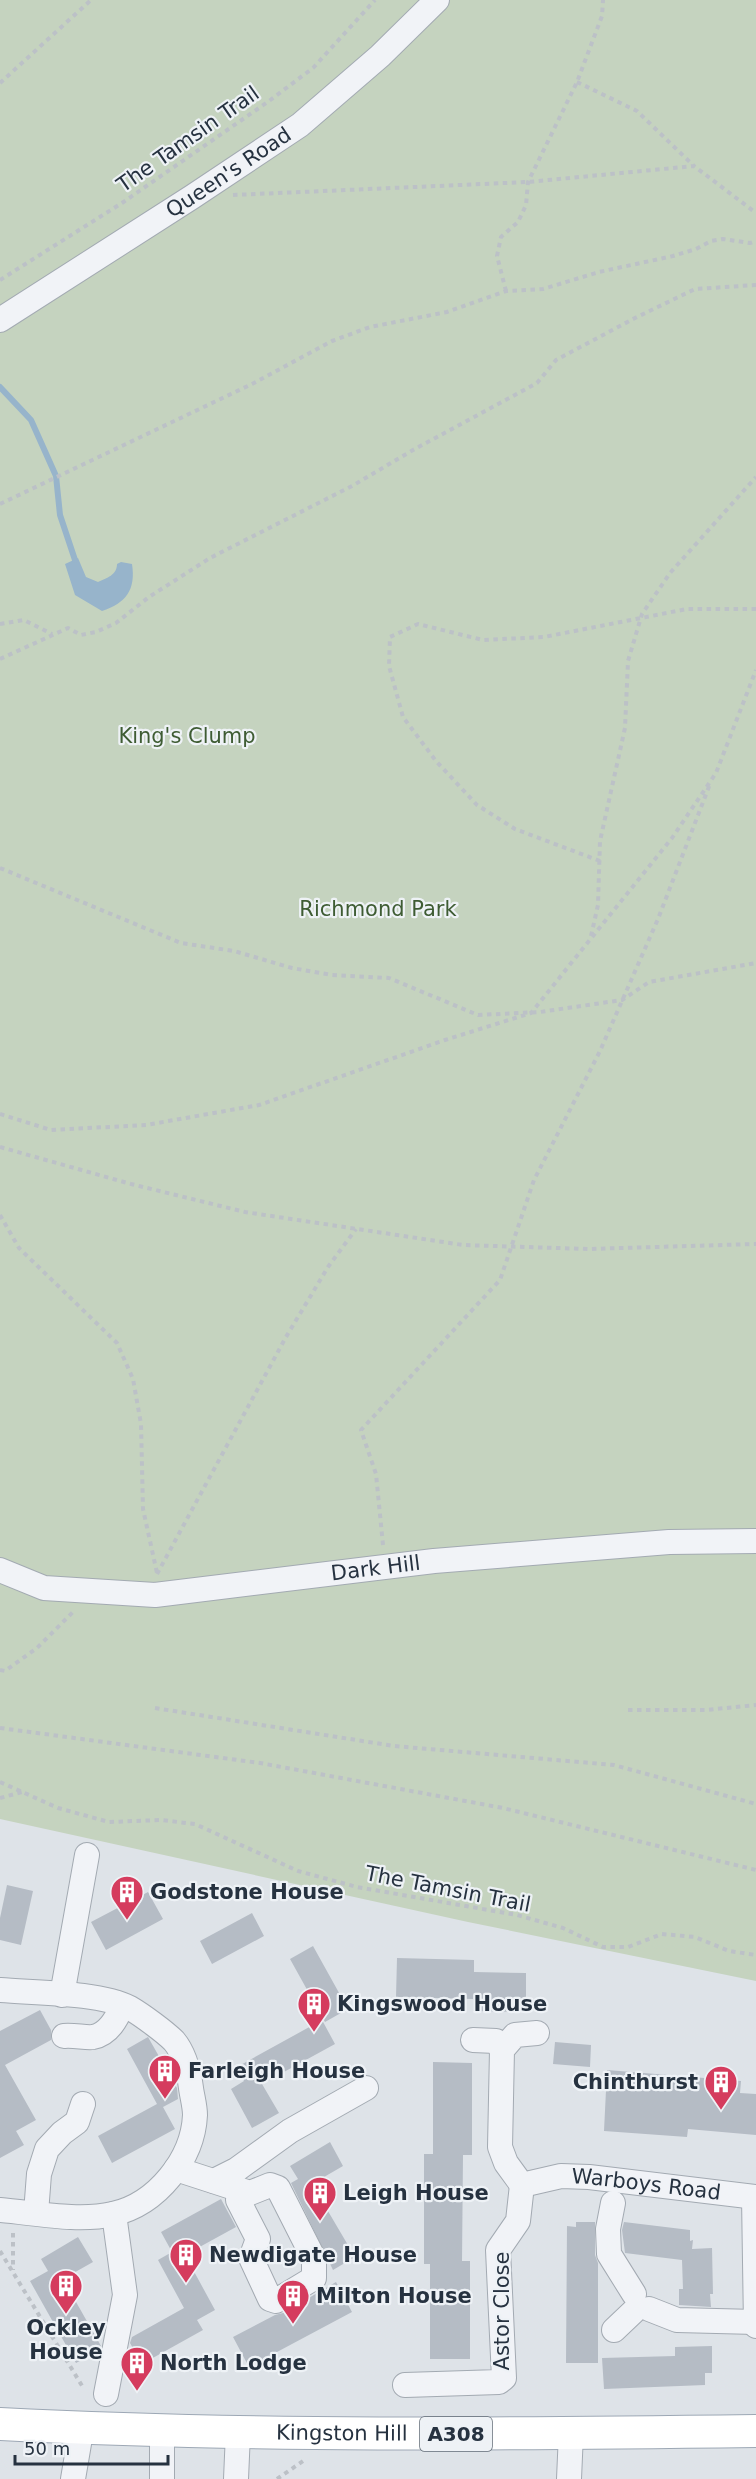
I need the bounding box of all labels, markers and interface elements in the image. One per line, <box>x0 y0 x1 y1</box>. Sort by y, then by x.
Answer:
street label: The Tamsin Trail <box>111 81 264 198</box>
street label: Queen's Road <box>161 122 296 223</box>
park label: King's Clump <box>118 724 256 748</box>
park label: Richmond Park <box>299 897 457 921</box>
street label: Dark Hill <box>330 1551 422 1585</box>
street label: The Tamsin Trail <box>362 1861 533 1917</box>
building icon: Godstone House <box>109 1874 145 1921</box>
place label: Godstone House <box>150 1880 344 1904</box>
building icon: Kingswood House <box>296 1986 332 2033</box>
place label: Kingswood House <box>337 1992 547 2016</box>
building icon: Farleigh House <box>147 2053 183 2100</box>
place label: Farleigh House <box>188 2059 365 2083</box>
building icon: Chinthurst <box>703 2064 739 2111</box>
place label: Chinthurst <box>573 2070 698 2094</box>
street label: Warboys Road <box>571 2164 722 2205</box>
building icon: Leigh House <box>302 2175 338 2222</box>
place label: Leigh House <box>343 2181 489 2205</box>
building icon: Newdigate House <box>168 2237 204 2284</box>
place label: Newdigate House <box>209 2243 417 2267</box>
street label: Astor Close <box>490 2252 514 2370</box>
building icon: Ockley House <box>48 2268 84 2315</box>
building icon: Milton House <box>275 2278 311 2325</box>
place label: Milton House <box>316 2284 472 2308</box>
place label: Ockley House <box>26 2316 106 2364</box>
building icon: North Lodge <box>119 2345 155 2392</box>
place label: North Lodge <box>160 2351 307 2375</box>
road number: A308 <box>420 2417 492 2451</box>
street label: Kingston Hill <box>276 2421 408 2446</box>
scale bar <box>15 2428 168 2466</box>
text: 50 m <box>24 2438 70 2459</box>

